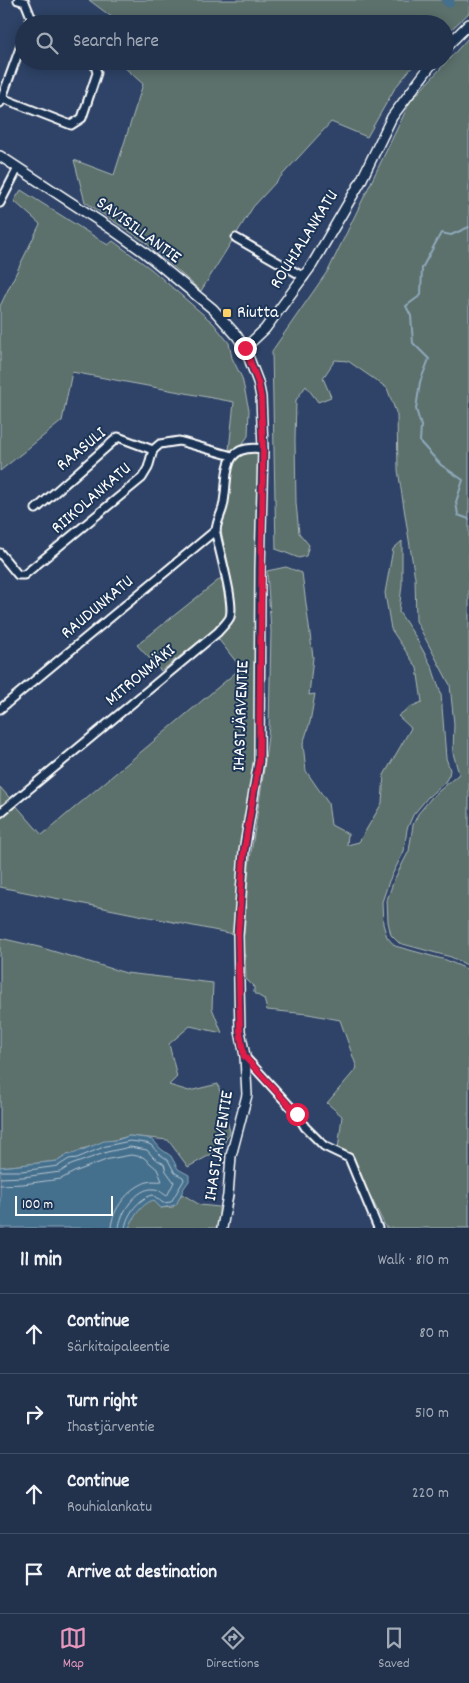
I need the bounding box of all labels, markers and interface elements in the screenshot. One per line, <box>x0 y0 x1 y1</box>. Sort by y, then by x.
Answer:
search box <box>15 15 454 70</box>
icon: search <box>33 29 61 57</box>
text: Search here <box>73 29 159 56</box>
street label: ROUHIALANKATU <box>265 186 345 294</box>
street label: SAVISILLANTIE <box>90 192 186 270</box>
place label: Riutta <box>237 301 279 326</box>
marker: Riutta <box>221 307 233 319</box>
route end <box>234 337 257 360</box>
street label: RAASULI <box>52 422 113 478</box>
street label: RIIKOLANKATU <box>47 457 137 541</box>
street label: RAUDUNKATU <box>56 570 140 646</box>
street label: MITRONMÄKI <box>100 639 182 713</box>
street label: IHASTJÄRVENTIE <box>228 660 256 772</box>
street label: IHASTJÄRVENTIE <box>199 1089 241 1203</box>
route start <box>286 1103 309 1126</box>
scale bar <box>15 1193 112 1216</box>
text: 100 m <box>22 1195 53 1215</box>
text: 11 min <box>20 1246 62 1276</box>
text: Walk · 810 m <box>378 1249 449 1272</box>
text: Continue <box>67 1309 129 1336</box>
icon: ahead <box>20 1320 48 1348</box>
text: 80 m <box>419 1322 449 1345</box>
text: Särkitaipaleentie <box>67 1336 170 1359</box>
text: Turn right <box>67 1389 138 1416</box>
icon: right <box>20 1400 48 1428</box>
text: 510 m <box>415 1402 449 1425</box>
text: Ihastjärventie <box>67 1416 155 1439</box>
text: Continue <box>67 1469 129 1496</box>
icon: ahead <box>20 1480 48 1508</box>
text: 220 m <box>412 1482 449 1505</box>
text: Rouhialankatu <box>67 1496 152 1519</box>
icon: arrive <box>20 1560 48 1588</box>
text: Arrive at destination <box>67 1560 217 1587</box>
tab: Map <box>59 1624 87 1674</box>
tab: Directions <box>206 1624 259 1674</box>
tab: Saved <box>378 1624 410 1674</box>

